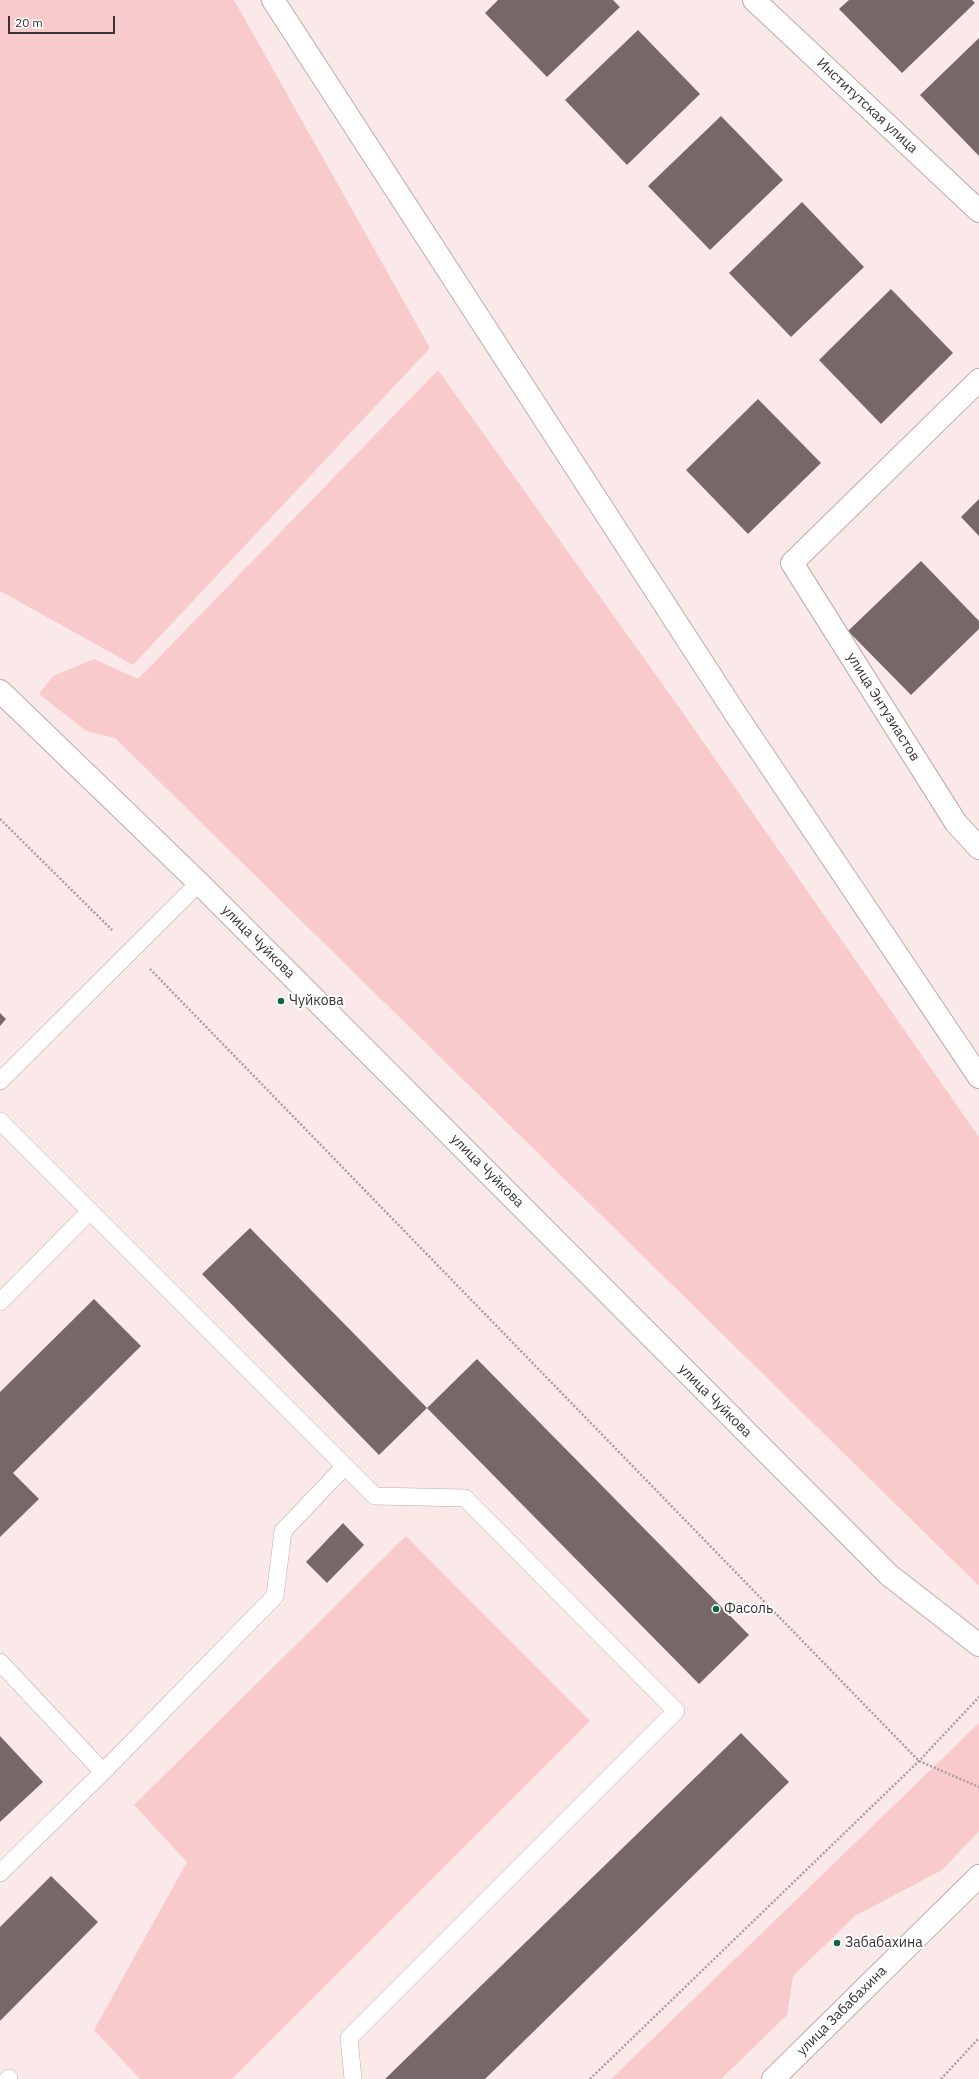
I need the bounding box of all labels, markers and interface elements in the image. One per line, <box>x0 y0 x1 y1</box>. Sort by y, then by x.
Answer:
scale bar <box>10 8 117 34</box>
text: 20 m <box>15 15 43 30</box>
street label: Институтская улица <box>813 55 921 157</box>
street label: улица Энтузиастов <box>843 650 923 764</box>
street label: улица Чуйкова <box>218 902 298 982</box>
place label: Чуйкова <box>289 993 344 1009</box>
marker: Чуйкова <box>276 996 286 1006</box>
street label: улица Чуйкова <box>447 1131 527 1211</box>
street label: улица Чуйкова <box>675 1361 755 1441</box>
place label: Фасоль <box>724 1601 773 1617</box>
marker: Фасоль <box>711 1604 721 1614</box>
place label: Забабахина <box>845 1935 923 1951</box>
marker: Забабахина <box>832 1938 842 1948</box>
street label: улица Забабахина <box>794 1963 890 2059</box>

